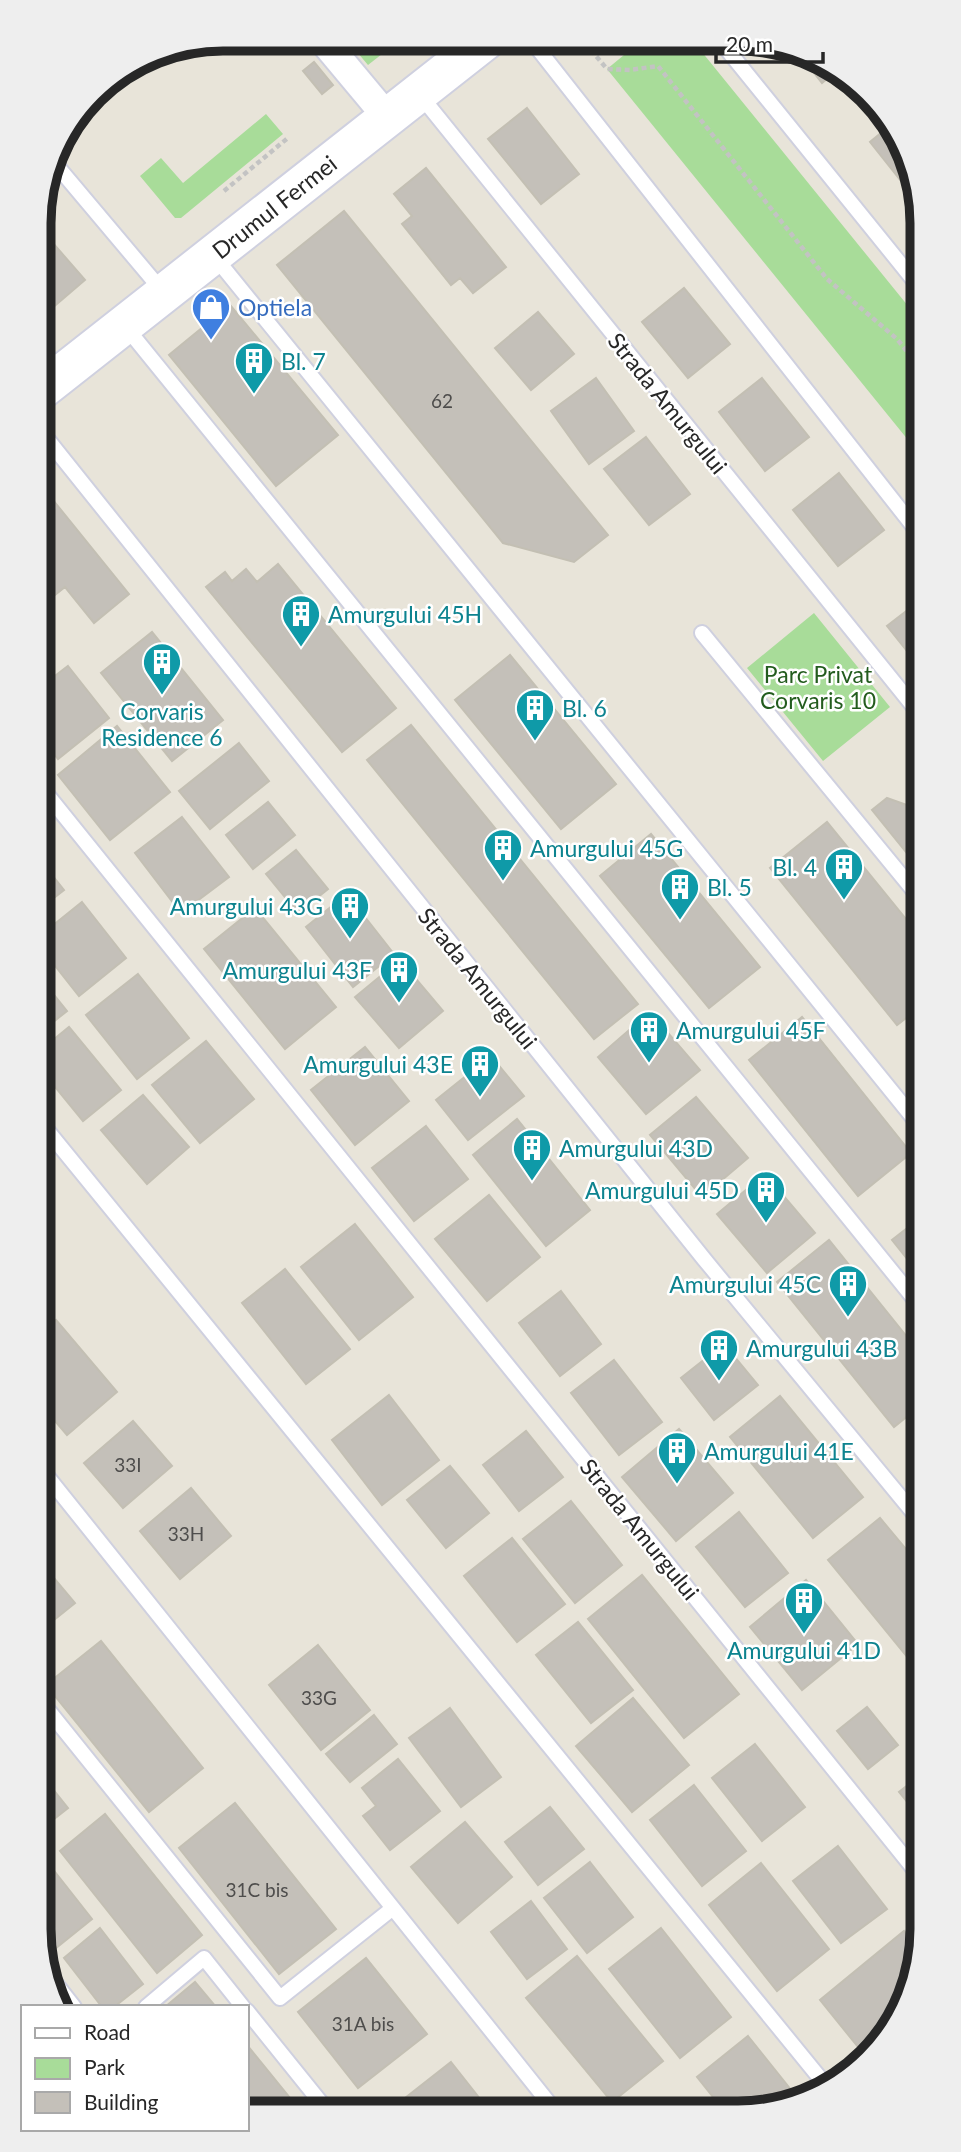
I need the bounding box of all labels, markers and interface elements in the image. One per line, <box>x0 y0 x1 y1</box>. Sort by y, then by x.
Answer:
scale bar <box>716 21 823 65</box>
text: 20 m <box>726 31 773 56</box>
street label: Drumul Fermei <box>206 149 342 264</box>
shop icon: Optiela <box>190 286 232 341</box>
place label: Optiela <box>238 293 312 321</box>
street label: Strada Amurgului <box>603 327 733 479</box>
building icon: Bl. 7 <box>233 340 275 395</box>
place label: Bl. 7 <box>281 347 326 375</box>
house number: 62 <box>431 389 453 412</box>
building icon: Amurgului 45H <box>280 593 322 648</box>
place label: Amurgului 45H <box>328 600 482 628</box>
building icon: Corvaris Residence 6 <box>141 641 183 696</box>
park label: Parc Privat Corvaris 10 <box>760 660 876 714</box>
building icon: Bl. 6 <box>514 687 556 742</box>
place label: Bl. 6 <box>562 694 607 722</box>
place label: Corvaris Residence 6 <box>101 697 223 751</box>
building icon: Amurgului 45G <box>482 827 524 882</box>
place label: Amurgului 45G <box>530 834 683 862</box>
building icon: Bl. 4 <box>823 846 865 901</box>
place label: Bl. 4 <box>772 853 817 881</box>
building icon: Bl. 5 <box>659 866 701 921</box>
place label: Bl. 5 <box>707 873 752 901</box>
building icon: Amurgului 43G <box>329 885 371 940</box>
place label: Amurgului 43G <box>170 892 323 920</box>
street label: Strada Amurgului <box>413 902 543 1054</box>
building icon: Amurgului 43F <box>378 949 420 1004</box>
place label: Amurgului 43F <box>223 956 372 984</box>
building icon: Amurgului 45F <box>628 1009 670 1064</box>
place label: Amurgului 45F <box>676 1016 826 1044</box>
building icon: Amurgului 43E <box>459 1043 501 1098</box>
place label: Amurgului 43E <box>303 1050 453 1078</box>
building icon: Amurgului 43D <box>511 1127 553 1182</box>
place label: Amurgului 43D <box>559 1134 713 1162</box>
building icon: Amurgului 45D <box>745 1169 787 1224</box>
place label: Amurgului 45D <box>585 1176 739 1204</box>
building icon: Amurgului 45C <box>827 1263 869 1318</box>
place label: Amurgului 45C <box>669 1270 821 1298</box>
building icon: Amurgului 43B <box>698 1327 740 1382</box>
place label: Amurgului 43B <box>746 1334 897 1362</box>
building icon: Amurgului 41E <box>656 1430 698 1485</box>
place label: Amurgului 41E <box>704 1437 854 1465</box>
house number: 33I <box>114 1453 142 1476</box>
street label: Strada Amurgului <box>575 1453 705 1605</box>
house number: 33H <box>168 1522 204 1545</box>
building icon: Amurgului 41D <box>783 1580 825 1635</box>
place label: Amurgului 41D <box>727 1636 881 1664</box>
house number: 33G <box>301 1686 337 1709</box>
house number: 31C bis <box>225 1878 289 1901</box>
legend <box>21 2005 248 2131</box>
house number: 31A bis <box>332 2012 394 2035</box>
text: Road <box>84 2019 131 2044</box>
text: Park <box>84 2054 125 2079</box>
text: Building <box>84 2089 159 2114</box>

